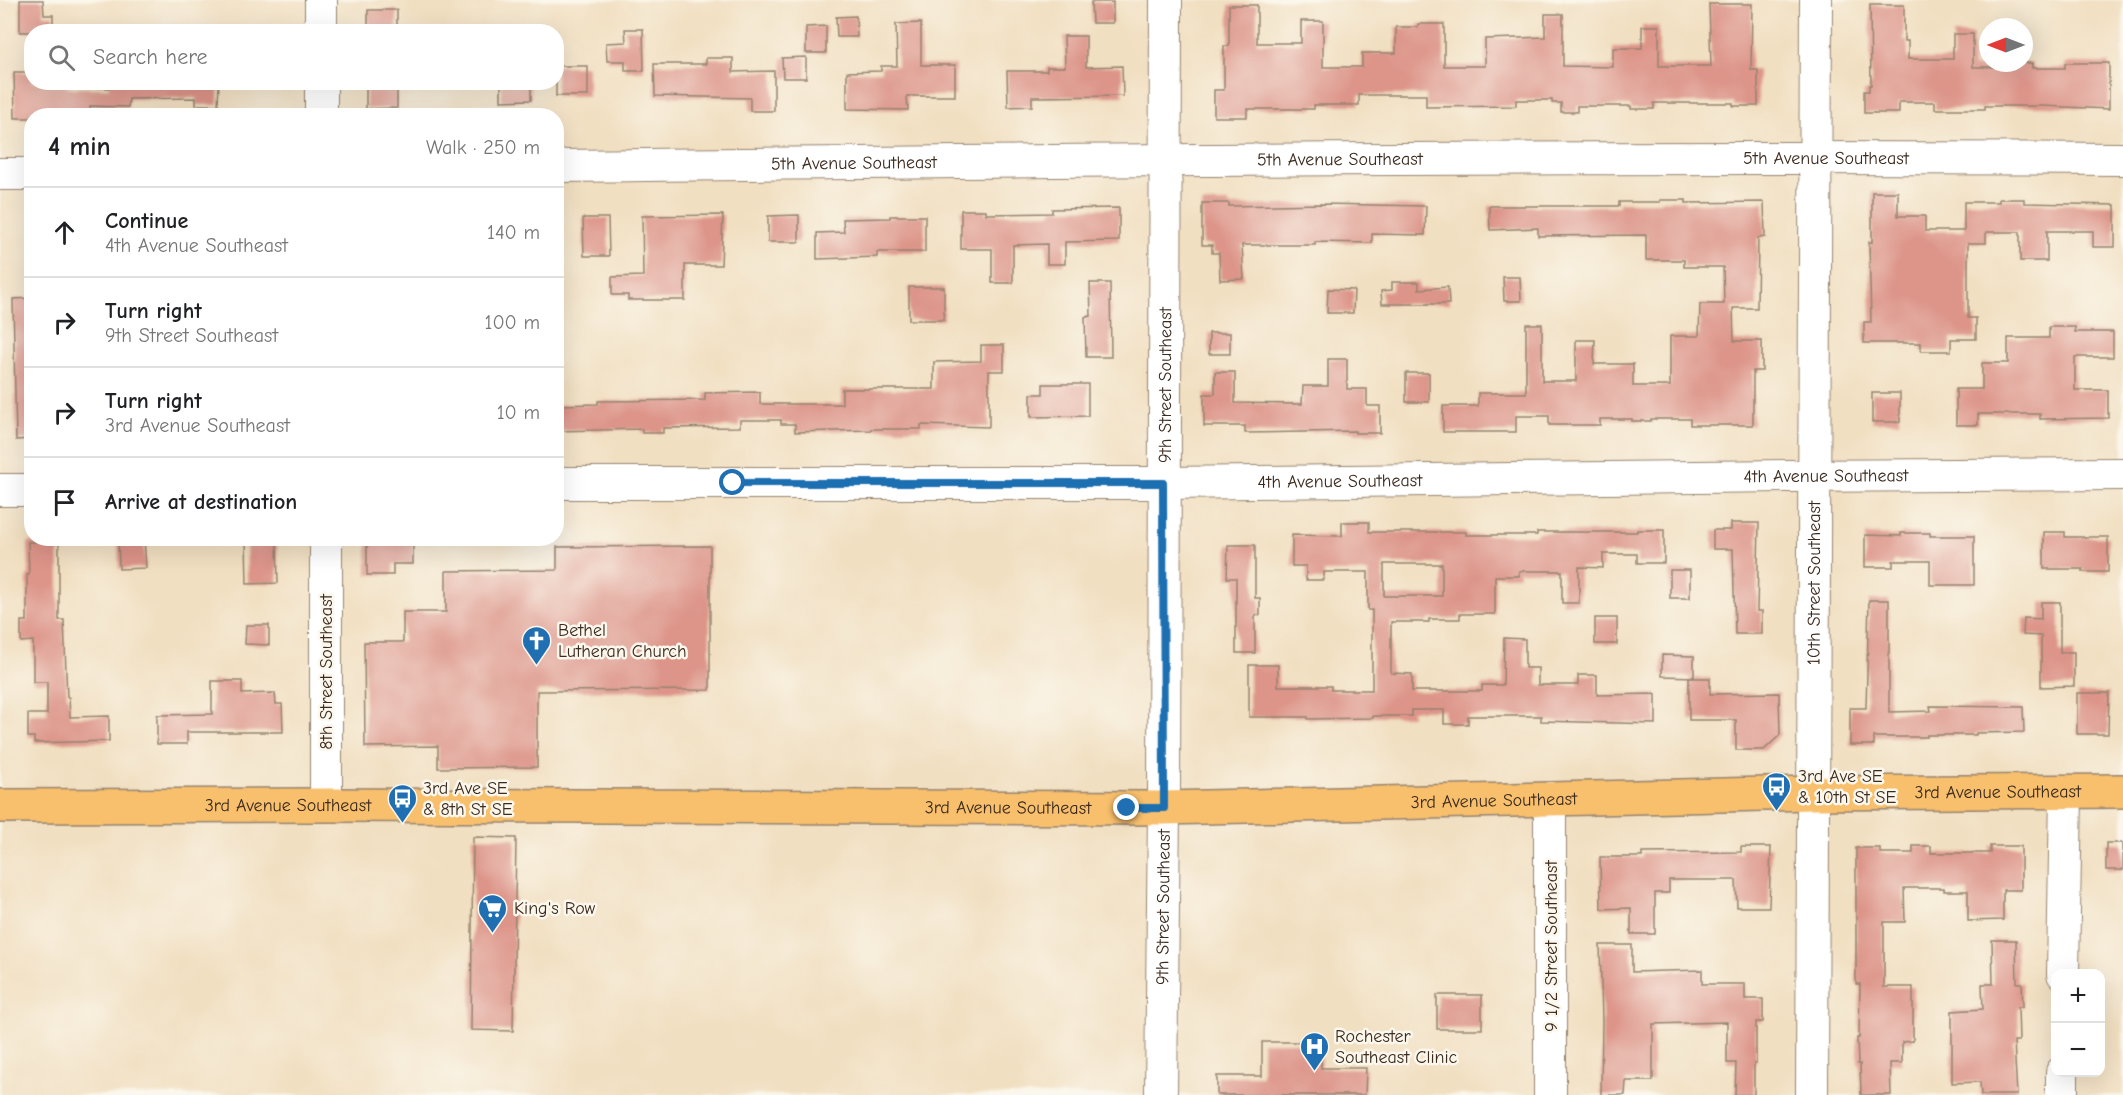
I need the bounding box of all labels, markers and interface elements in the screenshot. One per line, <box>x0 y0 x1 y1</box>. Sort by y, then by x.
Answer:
north arrow <box>1979 18 2033 72</box>
search box <box>24 24 564 90</box>
icon: search <box>45 41 78 74</box>
text: Search here <box>93 44 208 70</box>
text: 4 min <box>48 132 111 162</box>
text: Walk · 250 m <box>426 136 540 159</box>
street label: 5th Avenue Southeast <box>1743 147 1910 169</box>
street label: 5th Avenue Southeast <box>1257 148 1424 170</box>
street label: 5th Avenue Southeast <box>771 152 938 174</box>
text: Continue <box>105 208 188 234</box>
icon: ahead <box>48 216 81 249</box>
text: 140 m <box>487 221 540 244</box>
text: 4th Avenue Southeast <box>105 234 288 257</box>
text: Turn right <box>105 298 202 324</box>
icon: right <box>48 306 81 339</box>
street label: 9th Street Southeast <box>1154 306 1176 463</box>
text: 100 m <box>485 311 540 334</box>
text: 9th Street Southeast <box>105 324 278 347</box>
text: Turn right <box>105 388 202 414</box>
icon: right <box>48 396 81 429</box>
text: 10 m <box>497 401 540 424</box>
text: 3rd Avenue Southeast <box>105 414 290 437</box>
street label: 4th Avenue Southeast <box>1743 465 1909 487</box>
route start <box>719 469 745 495</box>
street label: 4th Avenue Southeast <box>1257 470 1423 492</box>
icon: arrive <box>48 486 81 519</box>
text: Arrive at destination <box>105 489 297 515</box>
street label: 10th Street Southeast <box>1803 500 1825 665</box>
street label: 8th Street Southeast <box>316 593 337 750</box>
place label: Bethel Lutheran Church <box>558 620 687 662</box>
church icon: Bethel Lutheran Church <box>521 624 553 666</box>
place label: 3rd Ave SE & 10th St SE <box>1798 766 1897 808</box>
bus stop icon: 3rd Ave SE & 10th St SE <box>1761 770 1793 812</box>
place label: 3rd Ave SE & 8th St SE <box>423 778 513 820</box>
street label: 3rd Avenue Southeast <box>1914 781 2082 803</box>
bus stop icon: 3rd Ave SE & 8th St SE <box>386 782 418 824</box>
street label: 3rd Avenue Southeast <box>1410 788 1578 813</box>
street label: 3rd Avenue Southeast <box>205 794 372 816</box>
route end <box>1113 794 1139 820</box>
street label: 3rd Avenue Southeast <box>925 797 1092 818</box>
street label: 9th Street Southeast <box>1152 828 1174 985</box>
street label: 9 1/2 Street Southeast <box>1541 859 1562 1032</box>
supermarket icon: King's Row <box>477 892 509 934</box>
place label: King's Row <box>514 898 596 919</box>
map controls <box>2051 969 2105 1077</box>
button: + <box>2051 969 2105 1023</box>
button: − <box>2051 1023 2105 1077</box>
place label: Rochester Southeast Clinic <box>1335 1026 1458 1068</box>
hospital icon: Rochester Southeast Clinic <box>1298 1030 1330 1072</box>

